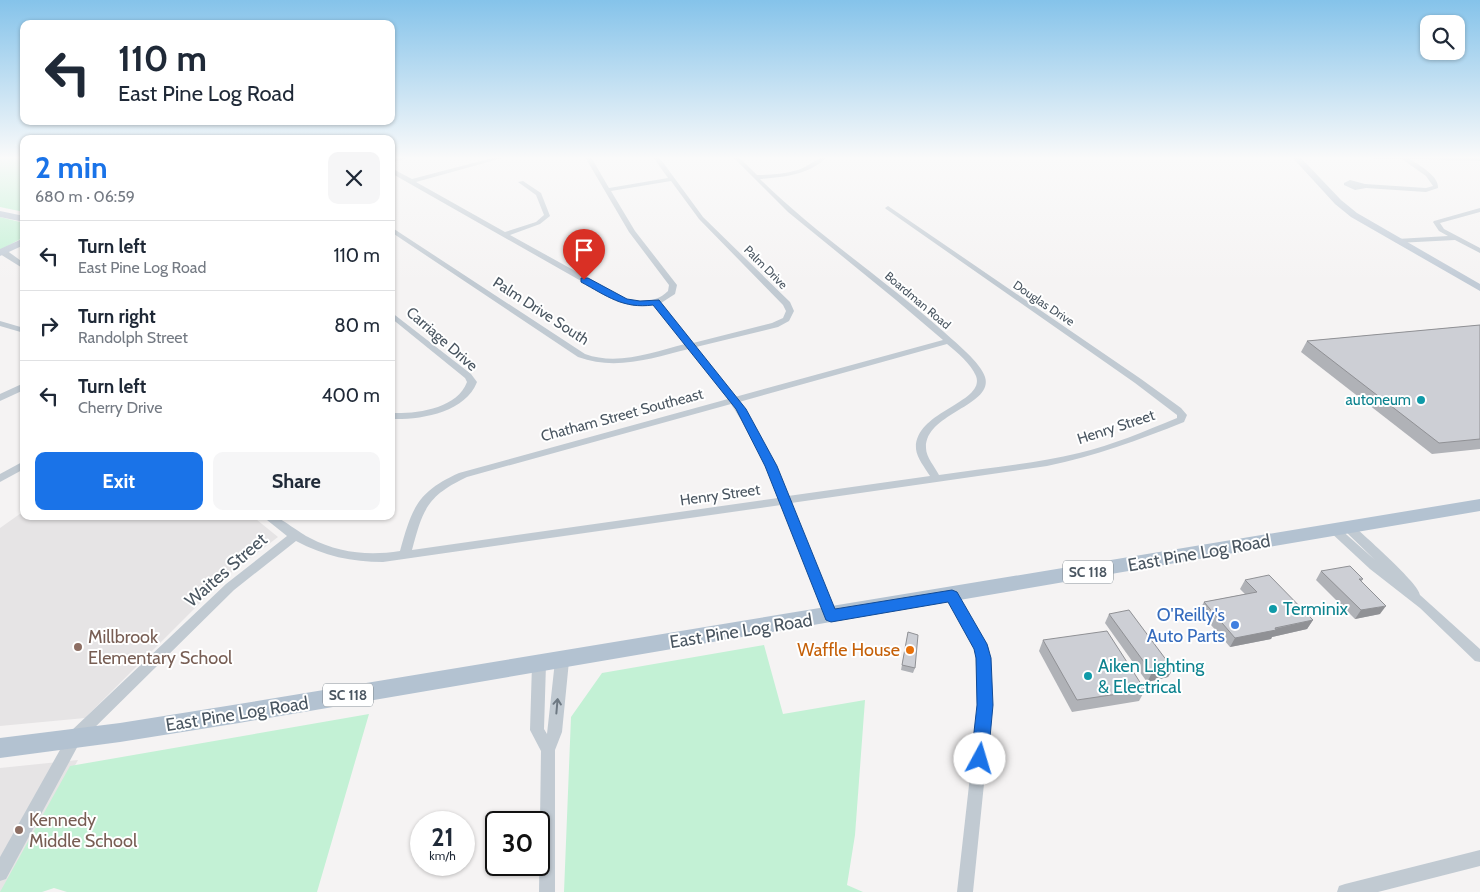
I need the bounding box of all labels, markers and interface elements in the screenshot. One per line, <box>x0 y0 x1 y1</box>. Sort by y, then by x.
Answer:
map controls <box>1420 15 1465 60</box>
button: search <box>1420 15 1465 60</box>
text: 110 m <box>118 37 207 80</box>
icon: left <box>35 40 100 105</box>
text: East Pine Log Road <box>118 80 294 107</box>
text: 2 min <box>35 149 107 186</box>
button: close <box>328 152 380 204</box>
text: 680 m · 06:59 <box>35 187 135 206</box>
pin <box>563 229 605 280</box>
text: Turn left <box>78 235 146 258</box>
icon: arrive <box>570 236 598 264</box>
icon: left <box>35 242 63 270</box>
street label: Palm Drive <box>741 242 791 292</box>
text: 110 m <box>333 244 380 267</box>
text: East Pine Log Road <box>78 258 206 277</box>
street label: Boardman Road <box>882 268 954 332</box>
street label: Palm Drive South <box>490 273 592 349</box>
street label: Douglas Drive <box>1010 277 1078 329</box>
street label: Carriage Drive <box>403 303 482 375</box>
text: Turn right <box>78 305 156 328</box>
icon: right <box>35 312 63 340</box>
text: 80 m <box>334 314 380 337</box>
text: Randolph Street <box>78 328 188 347</box>
text: Turn left <box>78 375 146 398</box>
icon: left <box>35 382 63 410</box>
text: 400 m <box>322 384 380 407</box>
street label: Chatham Street Southeast <box>539 385 705 445</box>
place label: autoneum <box>1346 391 1411 409</box>
marker: autoneum <box>1415 394 1427 406</box>
text: Cherry Drive <box>78 398 162 417</box>
street label: Henry Street <box>1075 406 1157 448</box>
button: Exit <box>35 452 203 510</box>
button: Share <box>213 452 380 510</box>
street label: Henry Street <box>679 480 761 510</box>
street label: Waites Street <box>180 528 272 612</box>
street label: East Pine Log Road <box>1126 530 1272 576</box>
road number: SC 118 <box>1063 560 1113 584</box>
place label: Terminix <box>1283 598 1349 620</box>
marker: Terminix <box>1267 603 1279 615</box>
place label: O'Reilly's Auto Parts <box>1147 604 1225 647</box>
street label: East Pine Log Road <box>668 609 814 653</box>
marker: O'Reilly's Auto Parts <box>1229 619 1241 631</box>
place label: Millbrook Elementary School <box>88 626 233 669</box>
place label: Waffle House <box>797 639 900 661</box>
marker: Millbrook Elementary School <box>72 641 84 653</box>
marker: Waffle House <box>904 644 916 656</box>
place label: Aiken Lighting & Electrical <box>1098 655 1205 698</box>
marker: Aiken Lighting & Electrical <box>1082 670 1094 682</box>
road number: SC 118 <box>323 684 373 706</box>
street label: East Pine Log Road <box>164 692 310 736</box>
one-way arrow <box>552 698 562 714</box>
position arrow <box>953 732 1005 784</box>
place label: Kennedy Middle School <box>29 809 138 852</box>
speed limit sign: 30 <box>485 811 550 876</box>
text: 21 <box>431 822 454 852</box>
marker: Kennedy Middle School <box>13 824 25 836</box>
text: km/h <box>429 848 456 863</box>

